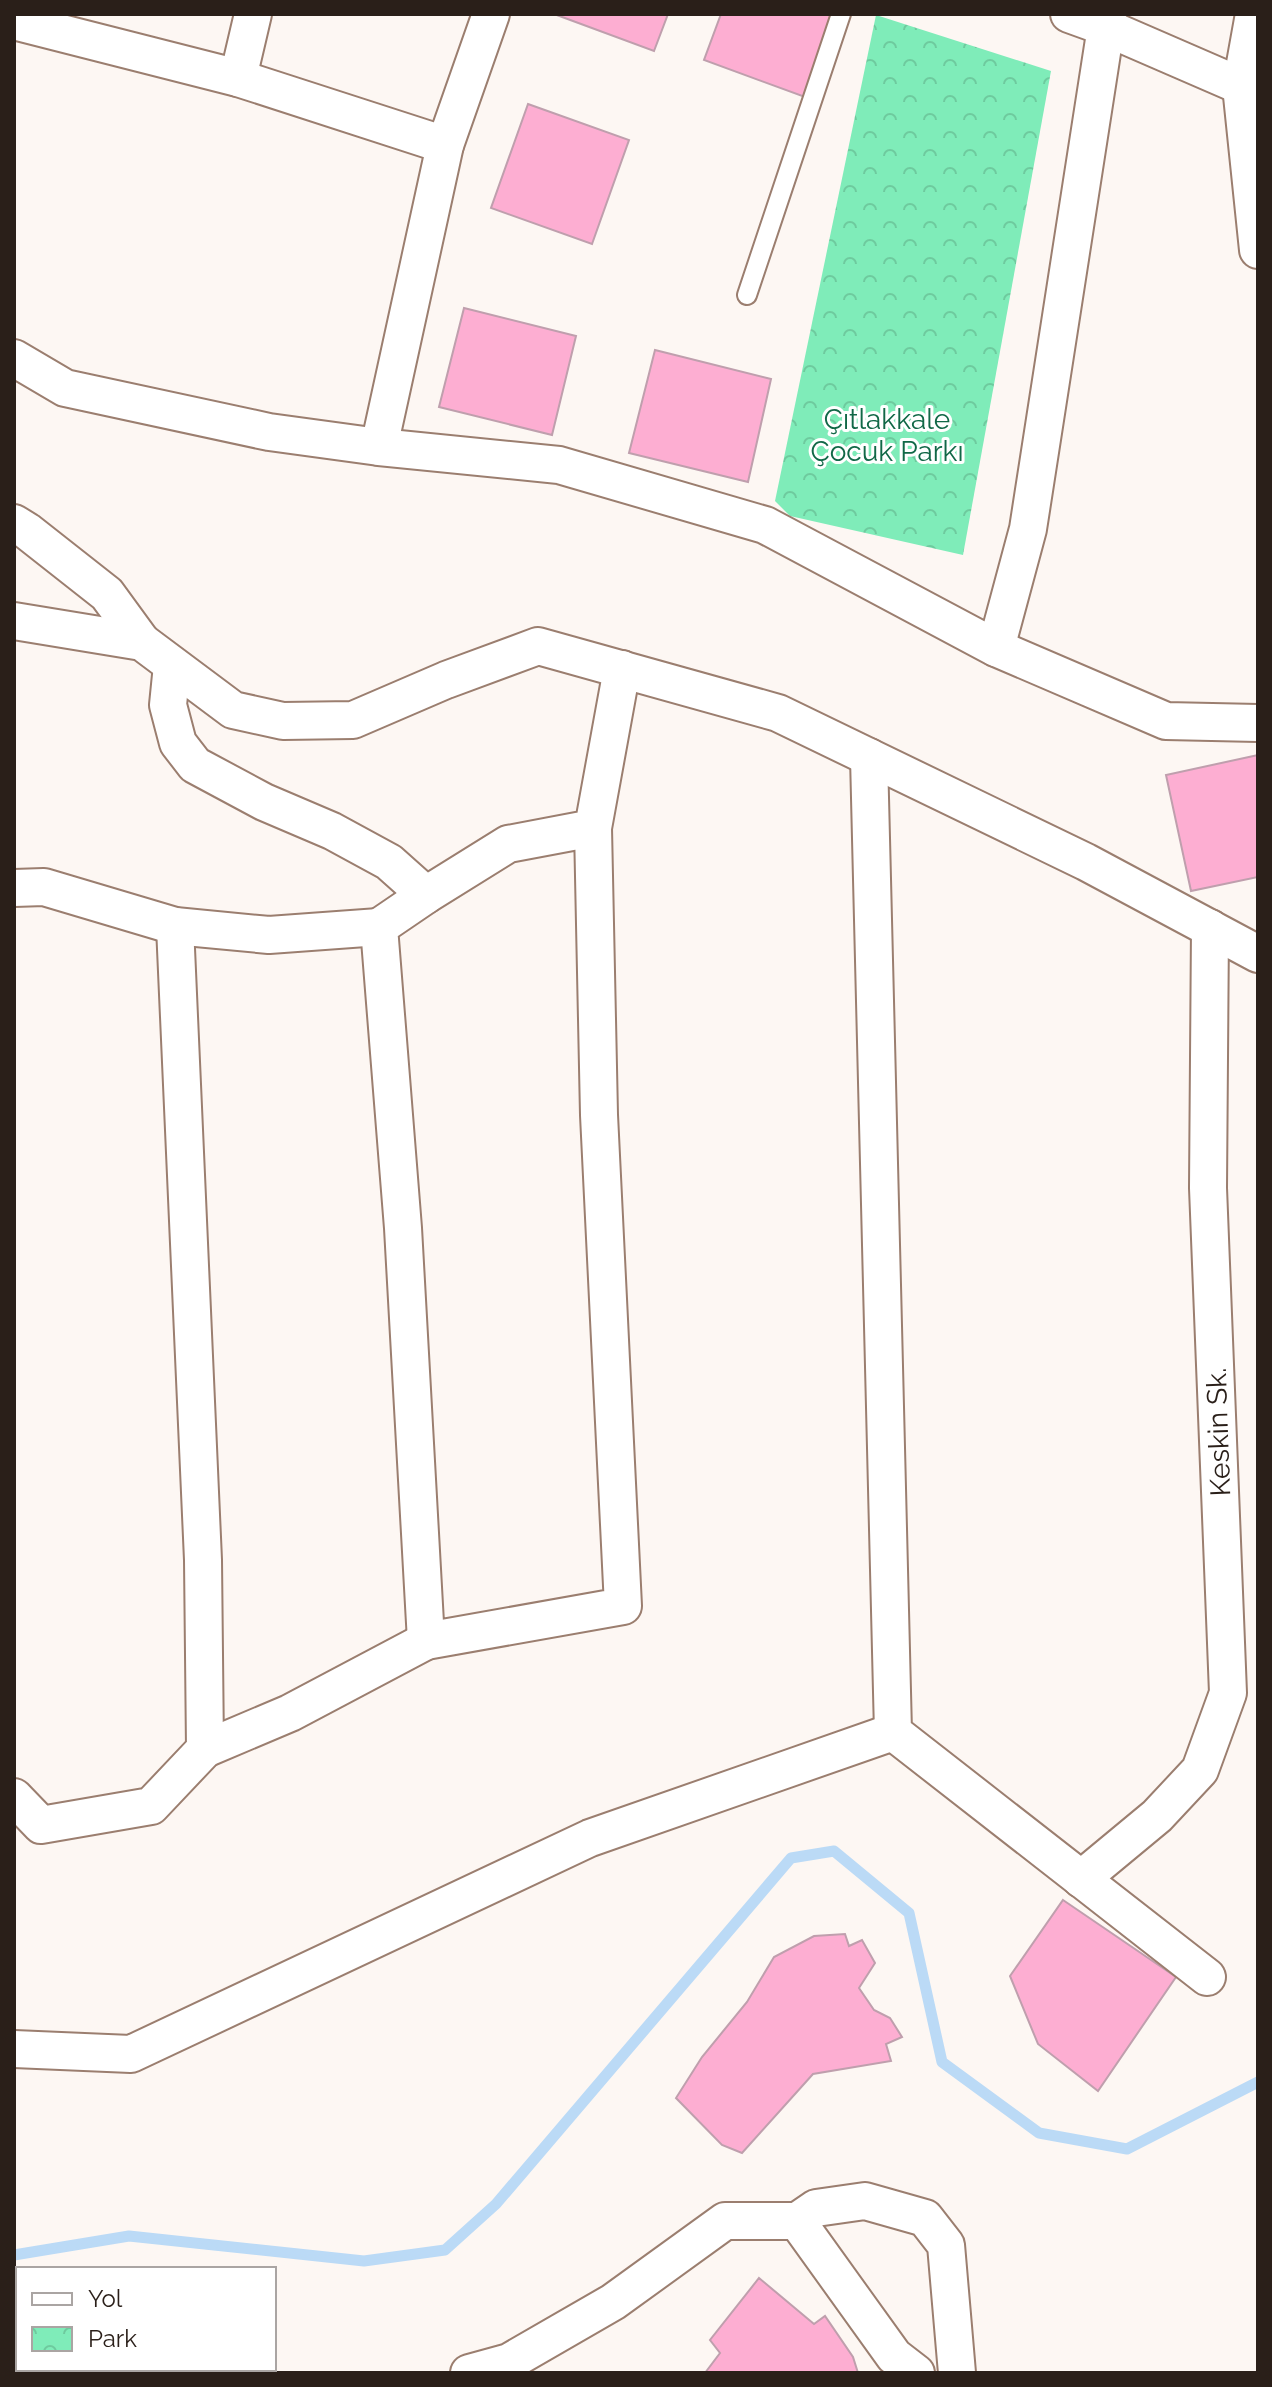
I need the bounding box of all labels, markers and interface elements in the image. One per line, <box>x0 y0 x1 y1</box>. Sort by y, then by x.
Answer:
park label: Çıtlakkale Çocuk Parkı <box>810 403 964 468</box>
street label: Keskin Sk. <box>1200 1367 1237 1497</box>
legend <box>16 2267 276 2371</box>
text: Yol <box>88 2284 123 2313</box>
text: Park <box>88 2324 137 2353</box>

